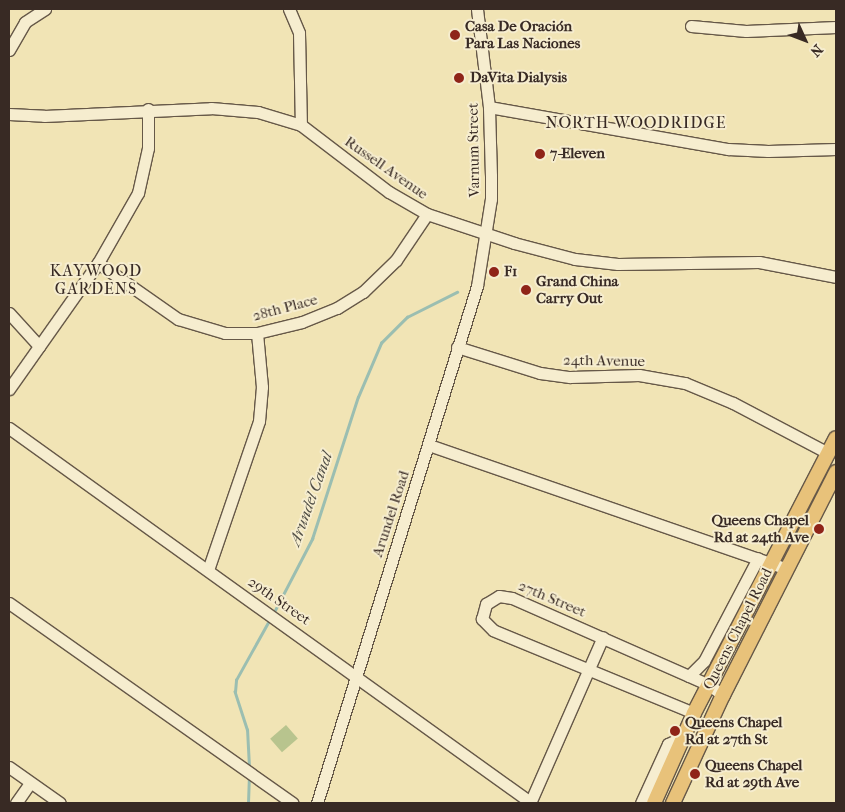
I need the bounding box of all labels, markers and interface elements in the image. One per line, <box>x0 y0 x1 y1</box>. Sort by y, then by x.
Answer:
north arrow <box>780 15 830 65</box>
place label: Casa De Oración Para Las Naciones <box>465 17 580 52</box>
marker: Casa De Oración Para Las Naciones <box>449 29 461 41</box>
text: N <box>806 41 826 60</box>
place label: DaVita Dialysis <box>470 69 567 87</box>
marker: DaVita Dialysis <box>452 71 466 85</box>
street label: Varnum Street <box>464 103 484 197</box>
district label: NORTH WOODRIDGE <box>544 113 728 133</box>
street label: Russell Avenue <box>341 133 431 203</box>
place label: 7-Eleven <box>550 145 605 163</box>
marker: 7-Eleven <box>534 148 546 160</box>
district label: KAYWOOD GARDENS <box>49 261 143 299</box>
place label: F1 <box>504 263 517 281</box>
marker: F1 <box>488 266 500 278</box>
place label: Grand China Carry Out <box>536 272 619 307</box>
marker: Grand China Carry Out <box>520 284 532 296</box>
street label: 28th Place <box>251 291 319 325</box>
street label: 24th Avenue <box>563 351 645 371</box>
water label: Arundel Canal <box>285 450 337 548</box>
street label: Arundel Road <box>369 469 413 559</box>
place label: Queens Chapel Rd at 24th Ave <box>712 511 809 546</box>
marker: Queens Chapel Rd at 24th Ave <box>813 523 825 535</box>
street label: Queens Chapel Road <box>700 565 776 693</box>
street label: 29th Street <box>244 573 314 629</box>
street label: 27th Street <box>516 577 588 621</box>
place label: Queens Chapel Rd at 27th St <box>685 713 782 748</box>
marker: Queens Chapel Rd at 27th St <box>669 725 681 737</box>
place label: Queens Chapel Rd at 29th Ave <box>705 756 802 791</box>
marker: Queens Chapel Rd at 29th Ave <box>689 768 701 780</box>

